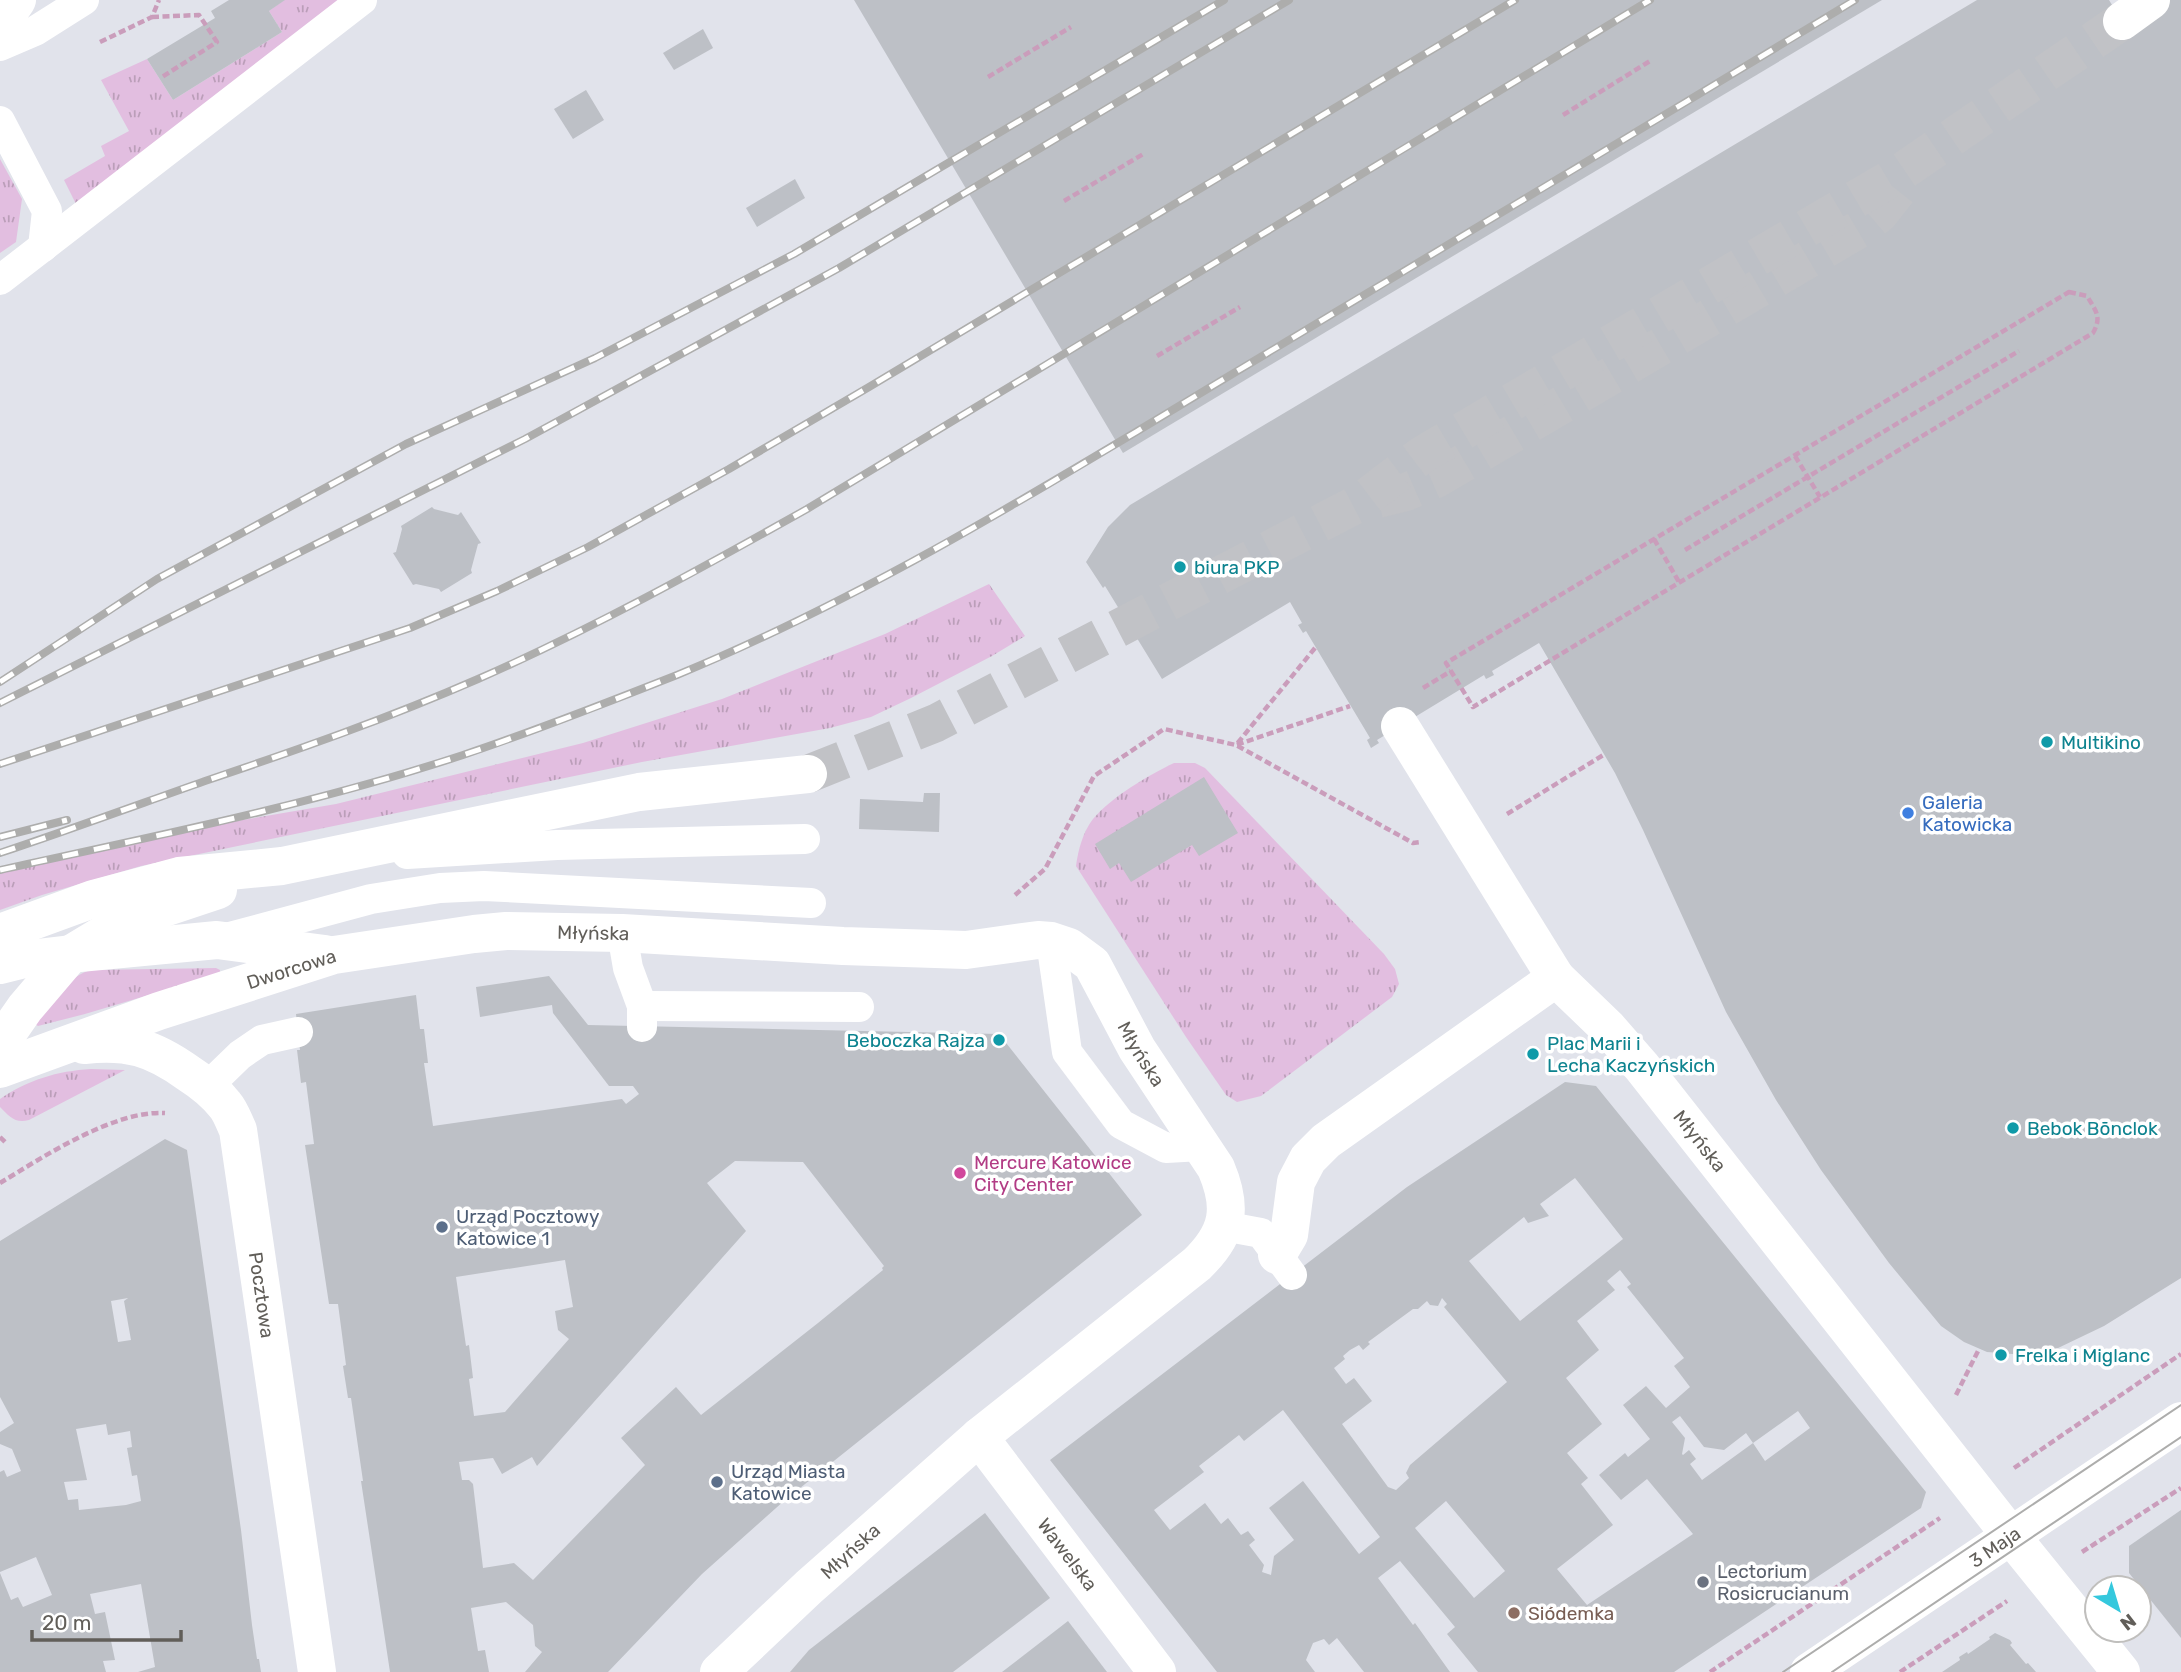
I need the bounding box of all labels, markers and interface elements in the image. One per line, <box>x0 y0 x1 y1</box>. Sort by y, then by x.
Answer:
place label: biura PKP <box>1194 556 1279 579</box>
marker: biura PKP <box>1172 559 1188 575</box>
place label: Multikino <box>2061 731 2141 754</box>
marker: Multikino <box>2039 734 2055 750</box>
place label: Galeria Katowicka <box>1922 791 2012 836</box>
marker: Galeria Katowicka <box>1900 805 1916 821</box>
street label: Młyńska <box>557 921 630 945</box>
street label: Dworcowa <box>244 944 339 994</box>
street label: Młyńska <box>1112 1018 1170 1091</box>
place label: Beboczka Rajza <box>846 1029 985 1052</box>
marker: Beboczka Rajza <box>991 1032 1007 1048</box>
place label: Plac Marii i Lecha Kaczyńskich <box>1547 1032 1715 1077</box>
marker: Plac Marii i Lecha Kaczyńskich <box>1525 1046 1541 1062</box>
street label: Młyńska <box>1668 1106 1731 1177</box>
place label: Bebok Bōnclok <box>2027 1117 2158 1140</box>
marker: Bebok Bōnclok <box>2005 1120 2021 1136</box>
place label: Mercure Katowice City Center <box>974 1151 1132 1196</box>
marker: Mercure Katowice City Center <box>952 1165 968 1181</box>
place label: Urząd Pocztowy Katowice 1 <box>456 1205 600 1250</box>
marker: Urząd Pocztowy Katowice 1 <box>434 1219 450 1235</box>
street label: Pocztowa <box>244 1251 279 1340</box>
place label: Frelka i Miglanc <box>2015 1344 2150 1367</box>
marker: Frelka i Miglanc <box>1993 1347 2009 1363</box>
place label: Urząd Miasta Katowice <box>731 1460 845 1505</box>
marker: Urząd Miasta Katowice <box>709 1474 725 1490</box>
street label: Wawelska <box>1032 1514 1102 1595</box>
street label: Młyńska <box>816 1519 885 1584</box>
street label: 3 Maja <box>1965 1522 2025 1573</box>
place label: Lectorium Rosicrucianum <box>1717 1560 1849 1605</box>
marker: Lectorium Rosicrucianum <box>1695 1574 1711 1590</box>
north arrow <box>2083 1574 2153 1644</box>
scale bar <box>32 1598 180 1642</box>
place label: Siódemka <box>1528 1602 1614 1625</box>
marker: Siódemka <box>1506 1605 1522 1621</box>
text: N <box>2116 1609 2141 1635</box>
text: 20 m <box>42 1610 91 1635</box>

